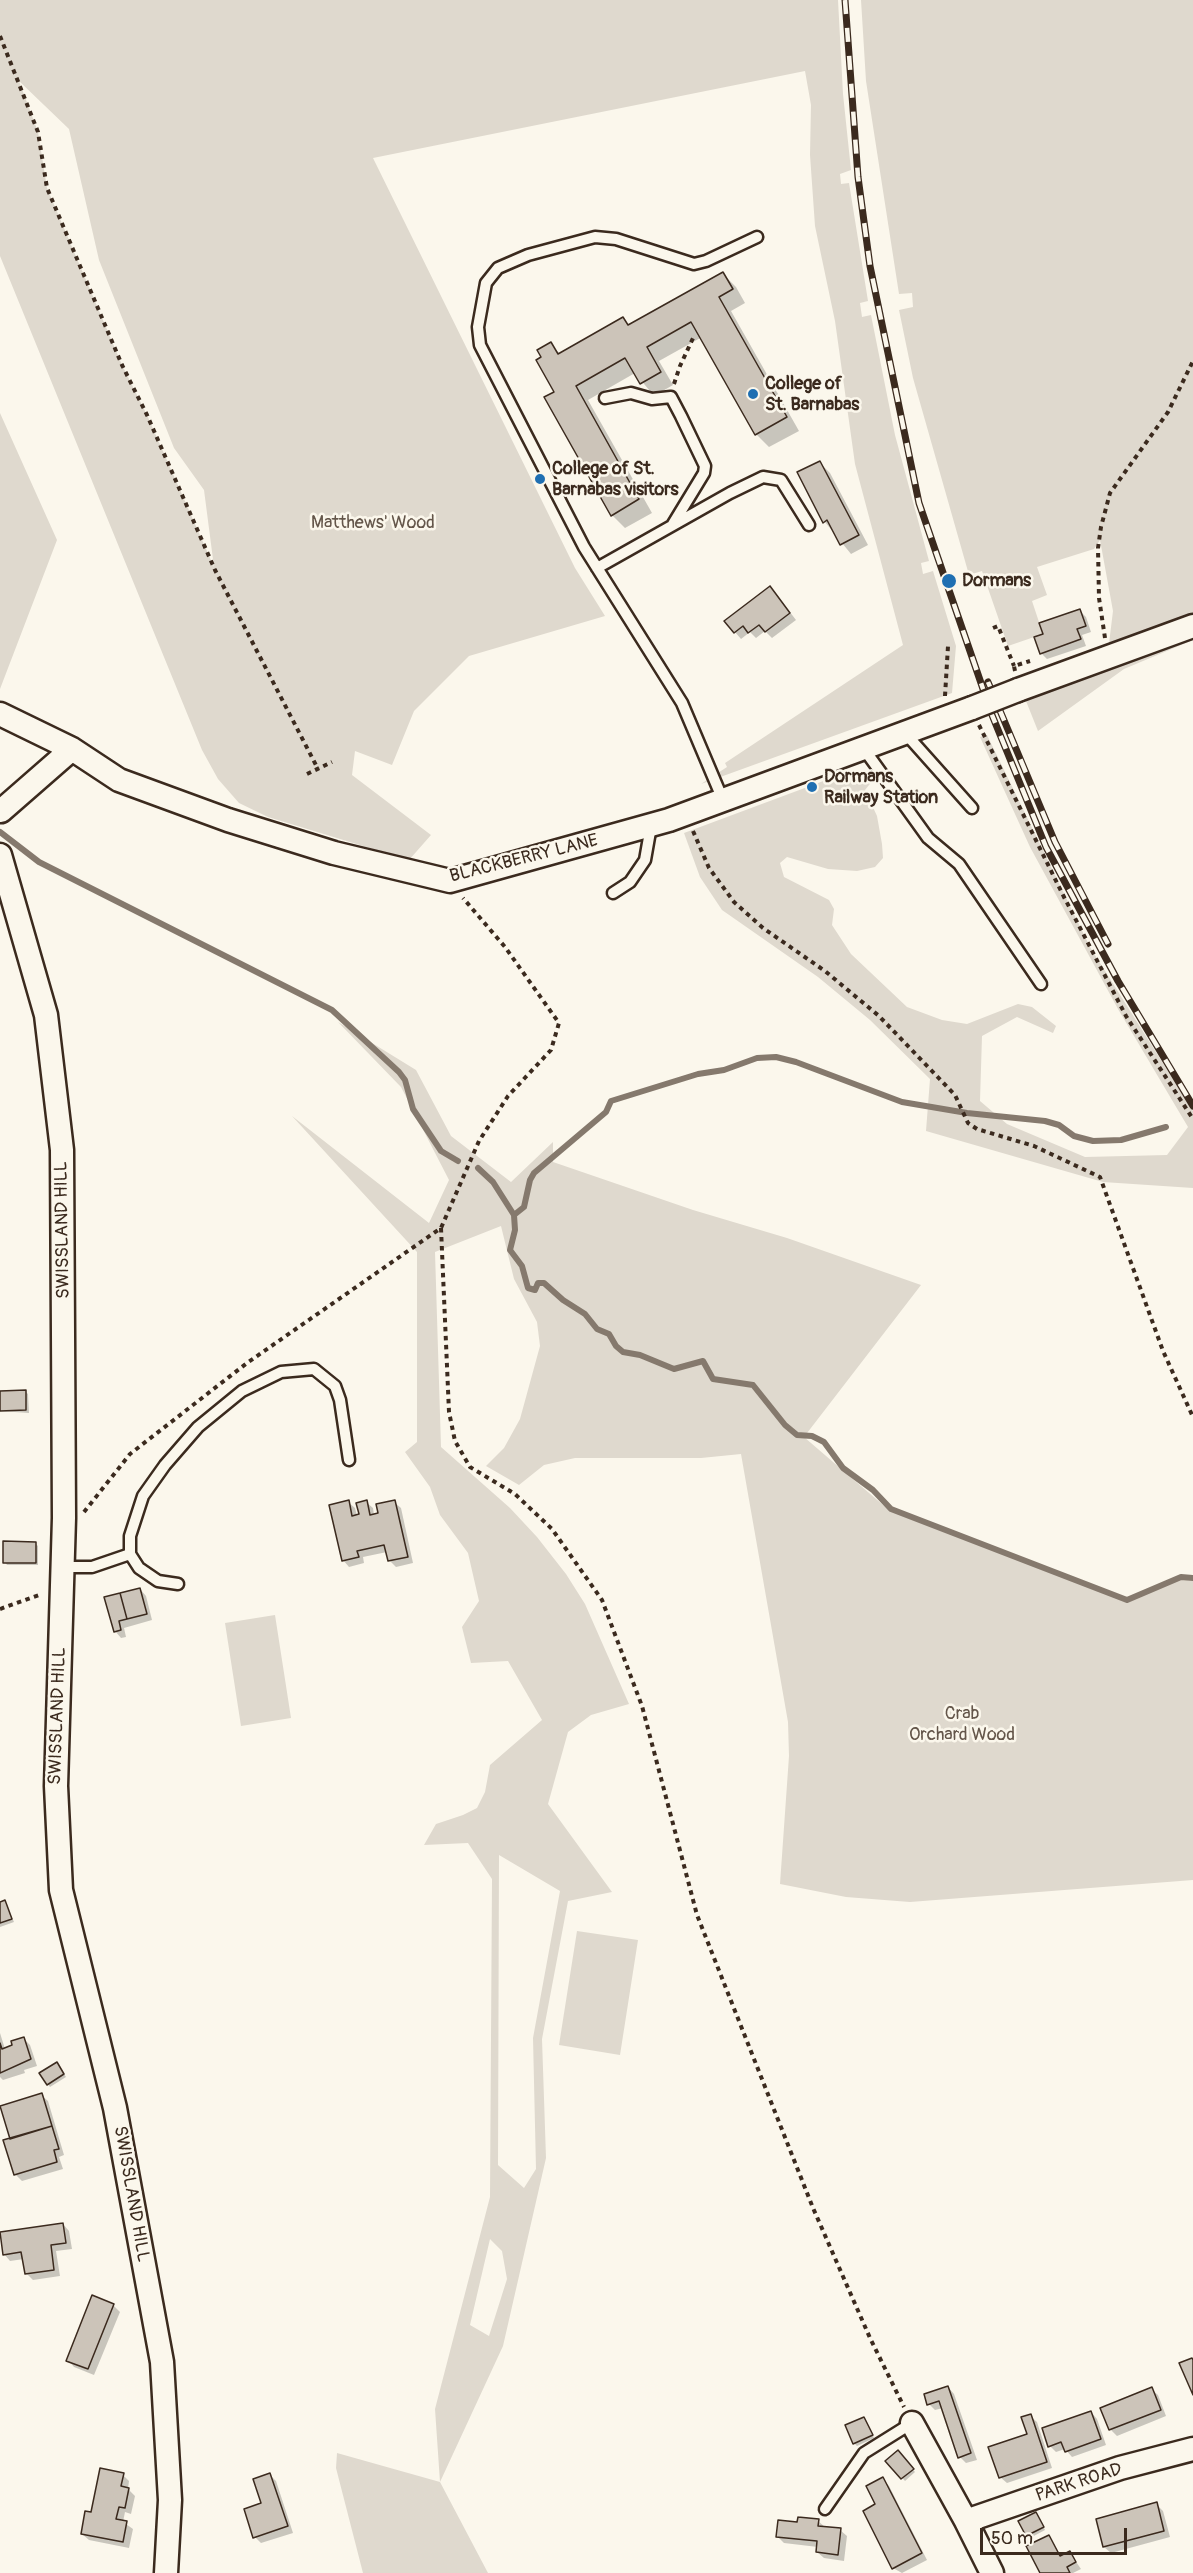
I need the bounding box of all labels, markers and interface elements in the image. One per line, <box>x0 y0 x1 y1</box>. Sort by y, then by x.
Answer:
place label: College of St. Barnabas <box>765 373 859 416</box>
marker: College of St. Barnabas <box>746 387 760 401</box>
place label: College of St. Barnabas visitors <box>552 458 679 500</box>
marker: College of St. Barnabas visitors <box>533 472 547 486</box>
park label: Matthews' Wood <box>311 512 435 534</box>
place label: Dormans <box>962 570 1031 592</box>
marker: Dormans <box>940 572 958 590</box>
place label: Dormans Railway Station <box>824 766 938 808</box>
marker: Dormans Railway Station <box>805 780 819 794</box>
street label: BLACKBERRY LANE <box>448 830 600 888</box>
street label: SWISSLAND HILL <box>51 1161 75 1299</box>
street label: SWISSLAND HILL <box>45 1647 71 1785</box>
park label: Crab Orchard Wood <box>909 1703 1015 1746</box>
street label: SWISSLAND HILL <box>108 2124 154 2264</box>
street label: PARK ROAD <box>1033 2459 1125 2507</box>
scale bar <box>983 2516 1130 2554</box>
text: 50 m <box>991 2527 1033 2550</box>

